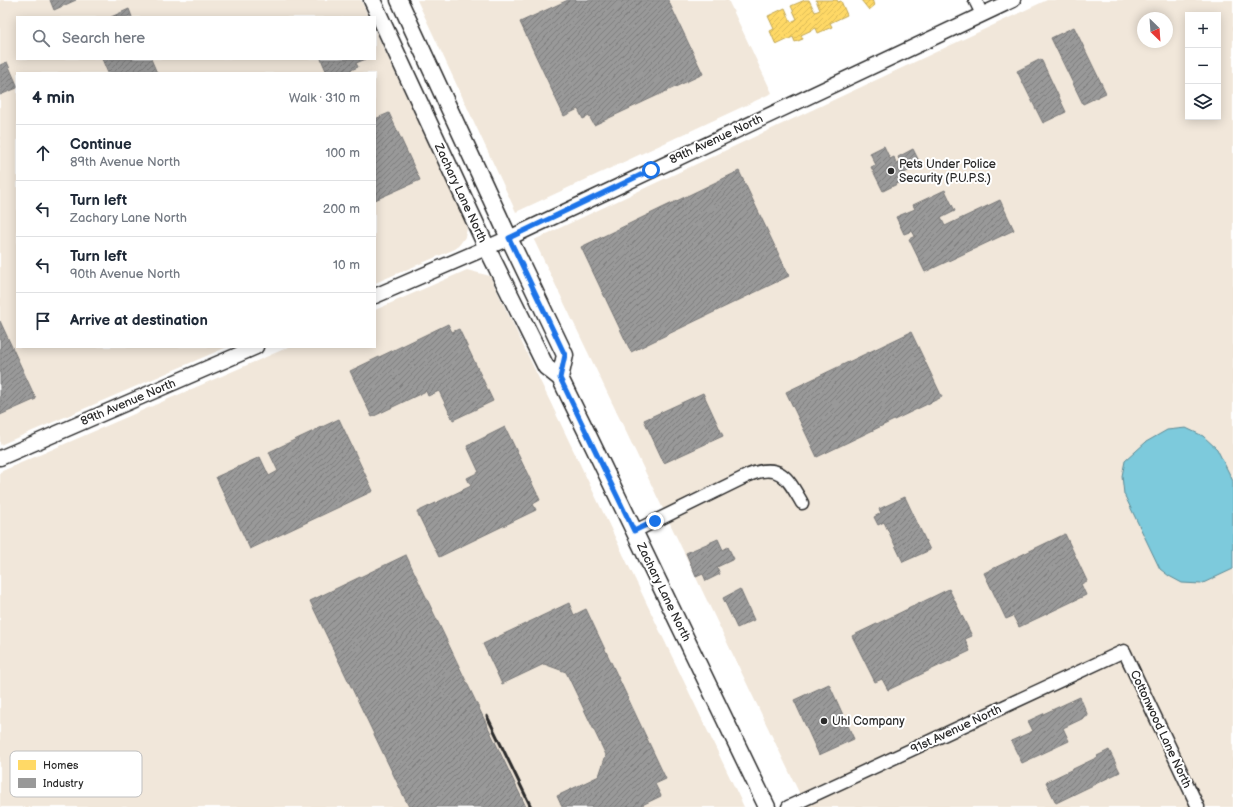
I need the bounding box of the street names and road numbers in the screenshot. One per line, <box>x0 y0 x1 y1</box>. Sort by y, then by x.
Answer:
street label: 89th Avenue North <box>667 111 766 168</box>
street label: Zachary Lane North <box>431 140 490 246</box>
street label: 89th Avenue North <box>78 376 178 429</box>
street label: Zachary Lane North <box>633 540 694 644</box>
street label: Cottonwood Lane North <box>1127 668 1195 791</box>
street label: 91st Avenue North <box>908 702 1004 757</box>

